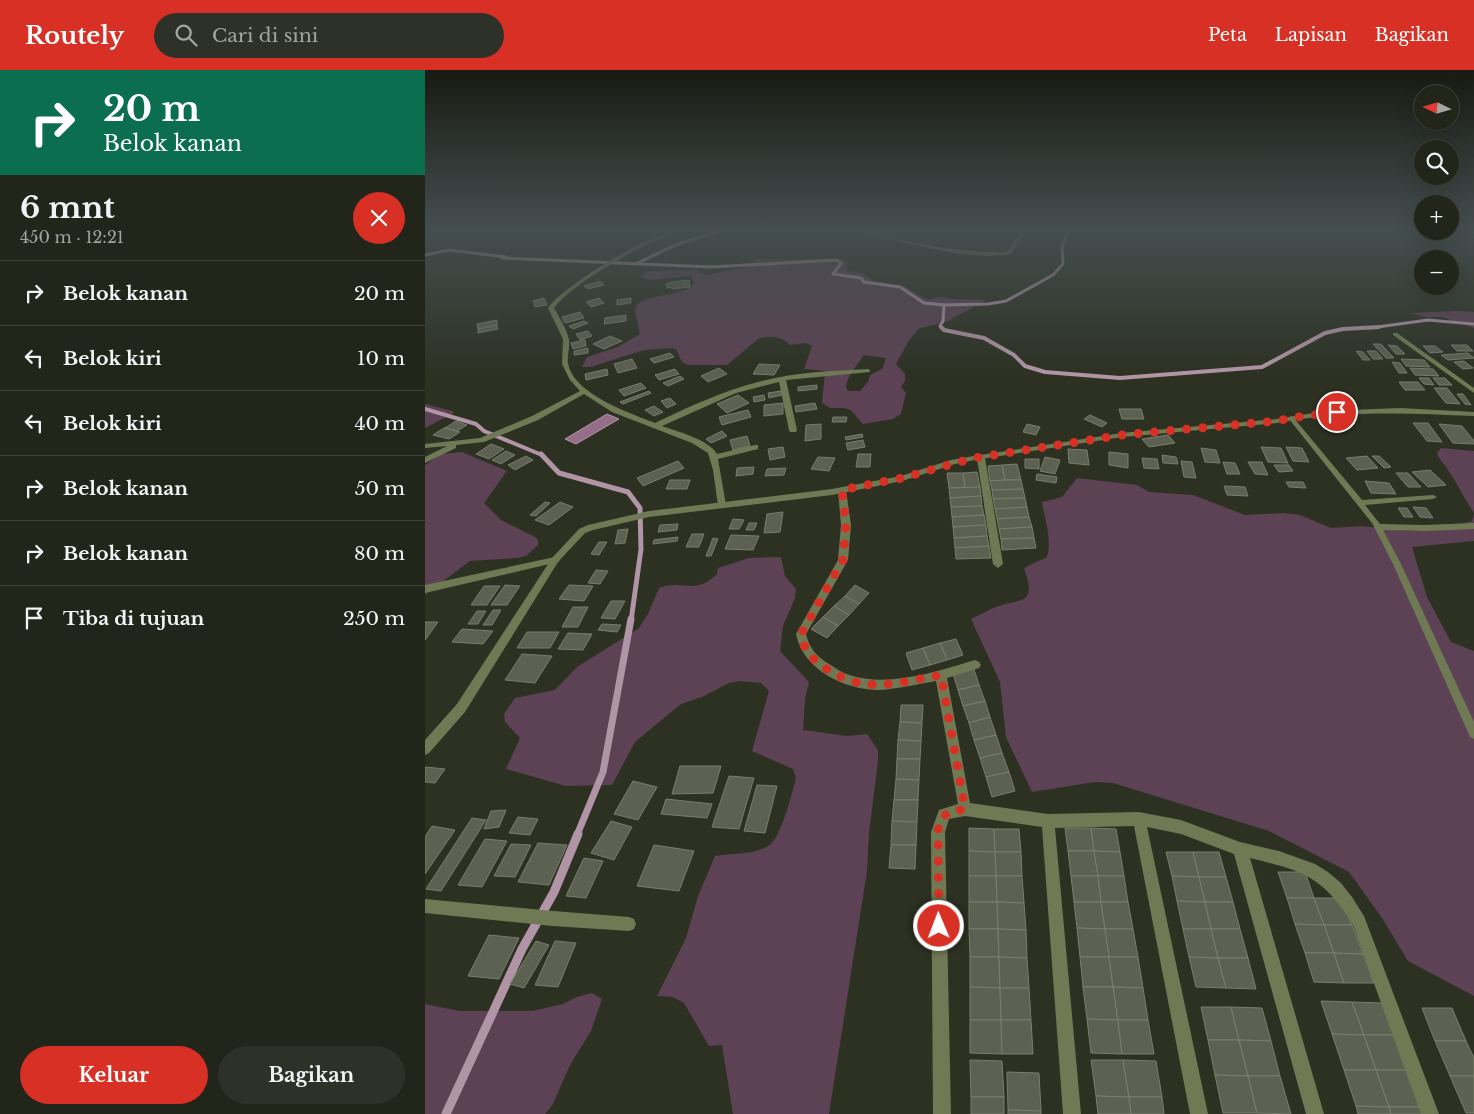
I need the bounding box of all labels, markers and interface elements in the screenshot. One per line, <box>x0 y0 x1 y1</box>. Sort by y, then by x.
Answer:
search box <box>154 13 504 58</box>
text: Routely <box>25 21 124 50</box>
icon: search <box>172 21 200 49</box>
text: Cari di sini <box>212 24 318 47</box>
text: Peta <box>1208 24 1247 46</box>
text: Lapisan <box>1275 24 1347 46</box>
text: Bagikan <box>1375 24 1449 46</box>
north arrow <box>1414 85 1459 130</box>
map controls <box>1414 85 1459 295</box>
text: 20 m <box>103 87 200 130</box>
icon: right <box>20 90 85 155</box>
text: Belok kanan <box>103 130 242 157</box>
button: search <box>1414 140 1459 185</box>
text: 6 mnt <box>20 189 115 226</box>
button: close <box>353 192 405 244</box>
button: + <box>1414 195 1459 240</box>
text: 450 m · 12:21 <box>20 227 124 247</box>
button: − <box>1414 250 1459 295</box>
icon: right <box>20 279 48 307</box>
text: Belok kanan <box>63 282 188 305</box>
text: 20 m <box>354 282 405 305</box>
icon: left <box>20 344 48 372</box>
text: Belok kiri <box>63 347 162 370</box>
text: 10 m <box>357 347 405 370</box>
pin <box>1316 391 1358 433</box>
icon: arrive <box>1323 398 1351 426</box>
icon: left <box>20 409 48 437</box>
text: Belok kiri <box>63 412 162 435</box>
text: 40 m <box>354 412 405 435</box>
icon: right <box>20 474 48 502</box>
text: Belok kanan <box>63 477 188 500</box>
text: 50 m <box>355 477 405 500</box>
icon: right <box>20 539 48 567</box>
text: Belok kanan <box>63 542 188 565</box>
text: 80 m <box>354 542 405 565</box>
icon: arrive <box>20 604 48 632</box>
text: Tiba di tujuan <box>63 607 204 630</box>
text: 250 m <box>343 607 405 630</box>
position arrow <box>912 899 964 951</box>
button: Keluar <box>20 1046 208 1104</box>
button: Bagikan <box>218 1046 405 1104</box>

